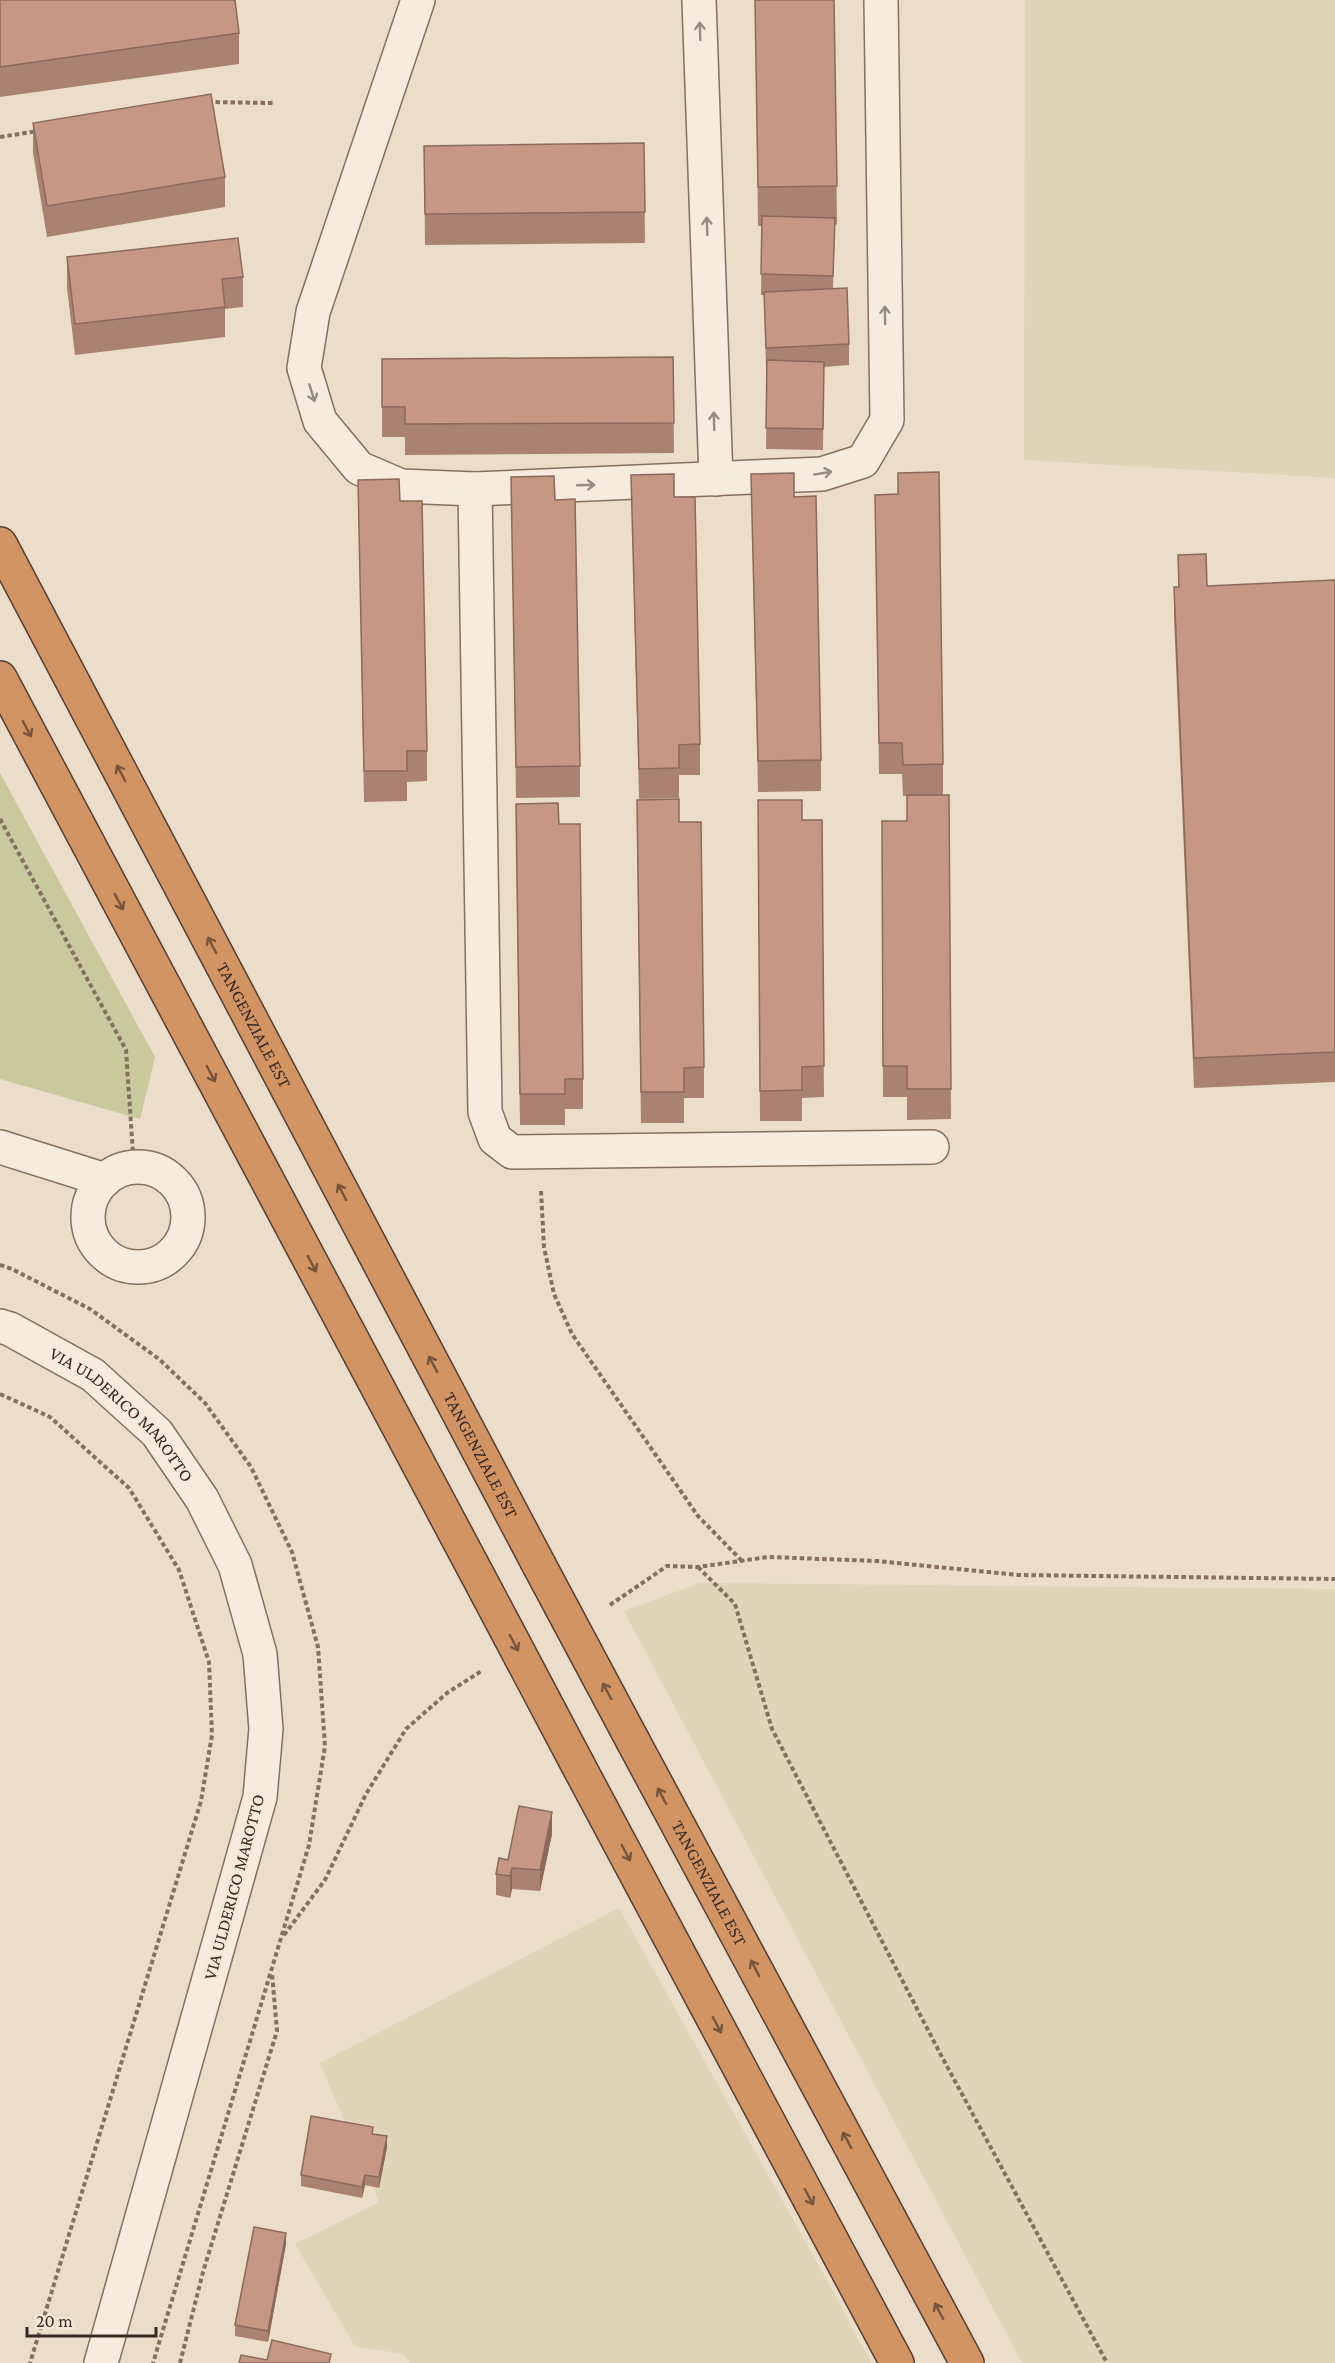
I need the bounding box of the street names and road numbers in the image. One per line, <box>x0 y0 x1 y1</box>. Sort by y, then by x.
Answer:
street label: TANGENZIALE EST <box>213 959 295 1092</box>
street label: VIA ULDERICO MAROTTO <box>46 1343 197 1486</box>
street label: TANGENZIALE EST <box>439 1389 522 1521</box>
street label: VIA ULDERICO MAROTTO <box>200 1792 268 1982</box>
street label: TANGENZIALE EST <box>667 1817 751 1949</box>

